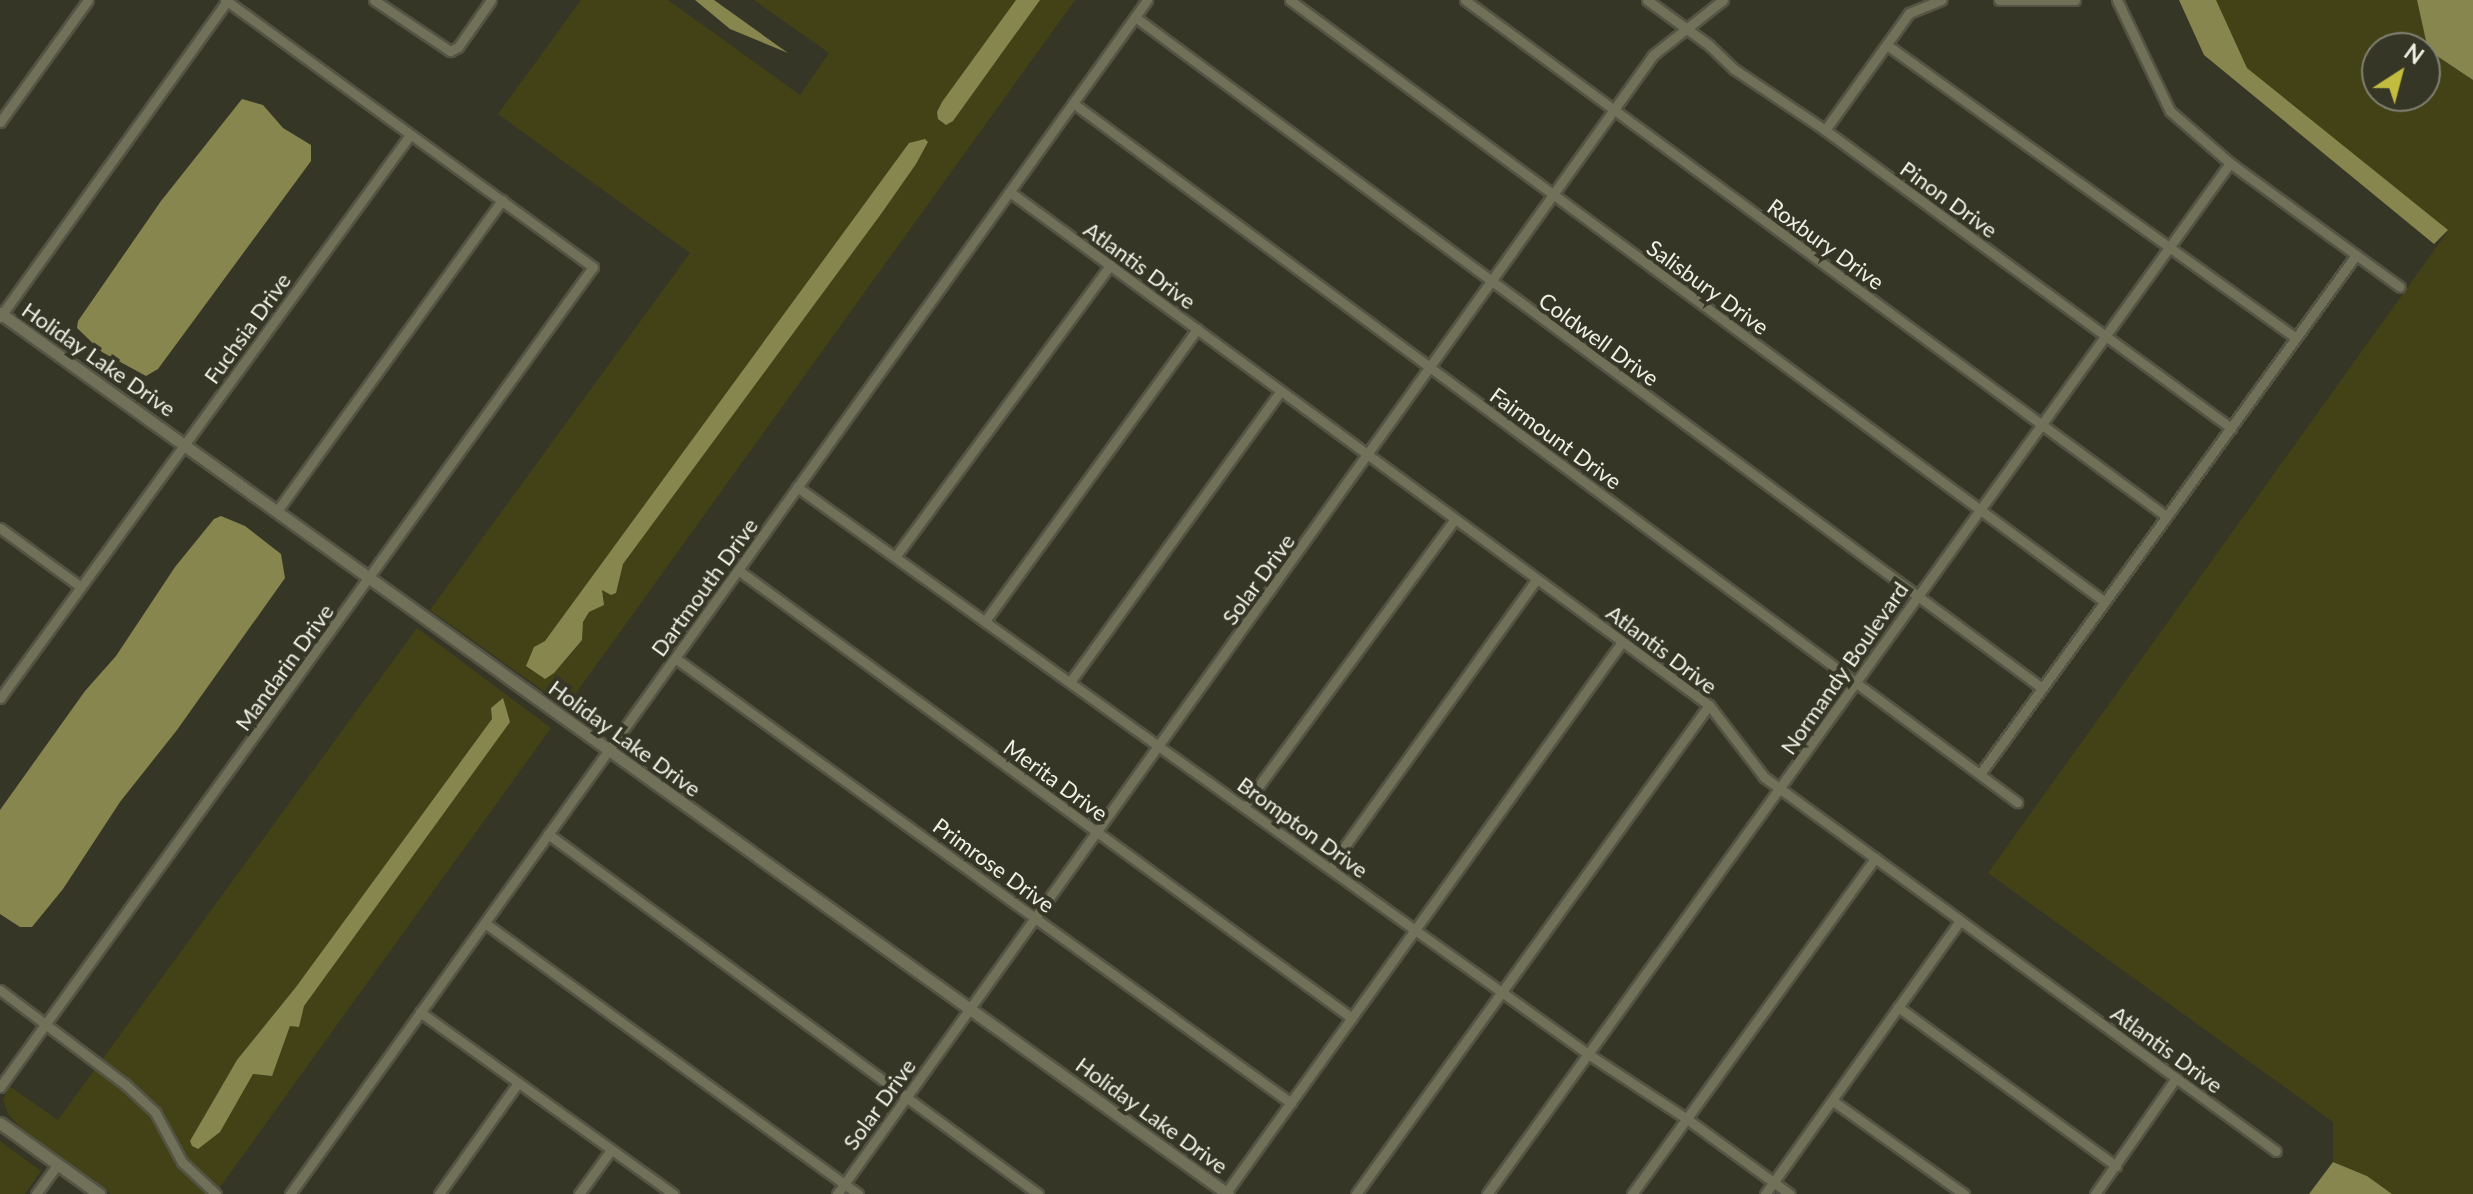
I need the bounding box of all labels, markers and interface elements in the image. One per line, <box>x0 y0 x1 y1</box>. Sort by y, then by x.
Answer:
north arrow <box>2361 32 2441 112</box>
text: N <box>2399 38 2429 70</box>
street label: Pinon Drive <box>1895 155 2003 243</box>
street label: Roxbury Drive <box>1762 193 1890 295</box>
street label: Atlantis Drive <box>1079 216 1201 314</box>
street label: Salisbury Drive <box>1642 234 1774 340</box>
street label: Fuchsia Drive <box>198 267 296 389</box>
street label: Coldwell Drive <box>1534 287 1664 391</box>
street label: Holiday Lake Drive <box>17 296 181 422</box>
street label: Fairmount Drive <box>1485 381 1627 495</box>
street label: Dartmouth Drive <box>645 513 763 661</box>
street label: Solar Drive <box>1216 528 1300 630</box>
street label: Normandy Boulevard <box>1774 577 1914 759</box>
street label: Mandarin Drive <box>229 598 339 736</box>
street label: Atlantis Drive <box>1602 599 1722 699</box>
street label: Holiday Lake Drive <box>544 674 706 802</box>
street label: Merita Drive <box>999 733 1113 827</box>
street label: Brompton Drive <box>1233 771 1373 883</box>
street label: Primrose Drive <box>928 812 1060 918</box>
street label: Atlantis Drive <box>2106 1000 2228 1098</box>
street label: Holiday Lake Drive <box>1071 1051 1233 1179</box>
street label: Solar Drive <box>837 1053 921 1155</box>

